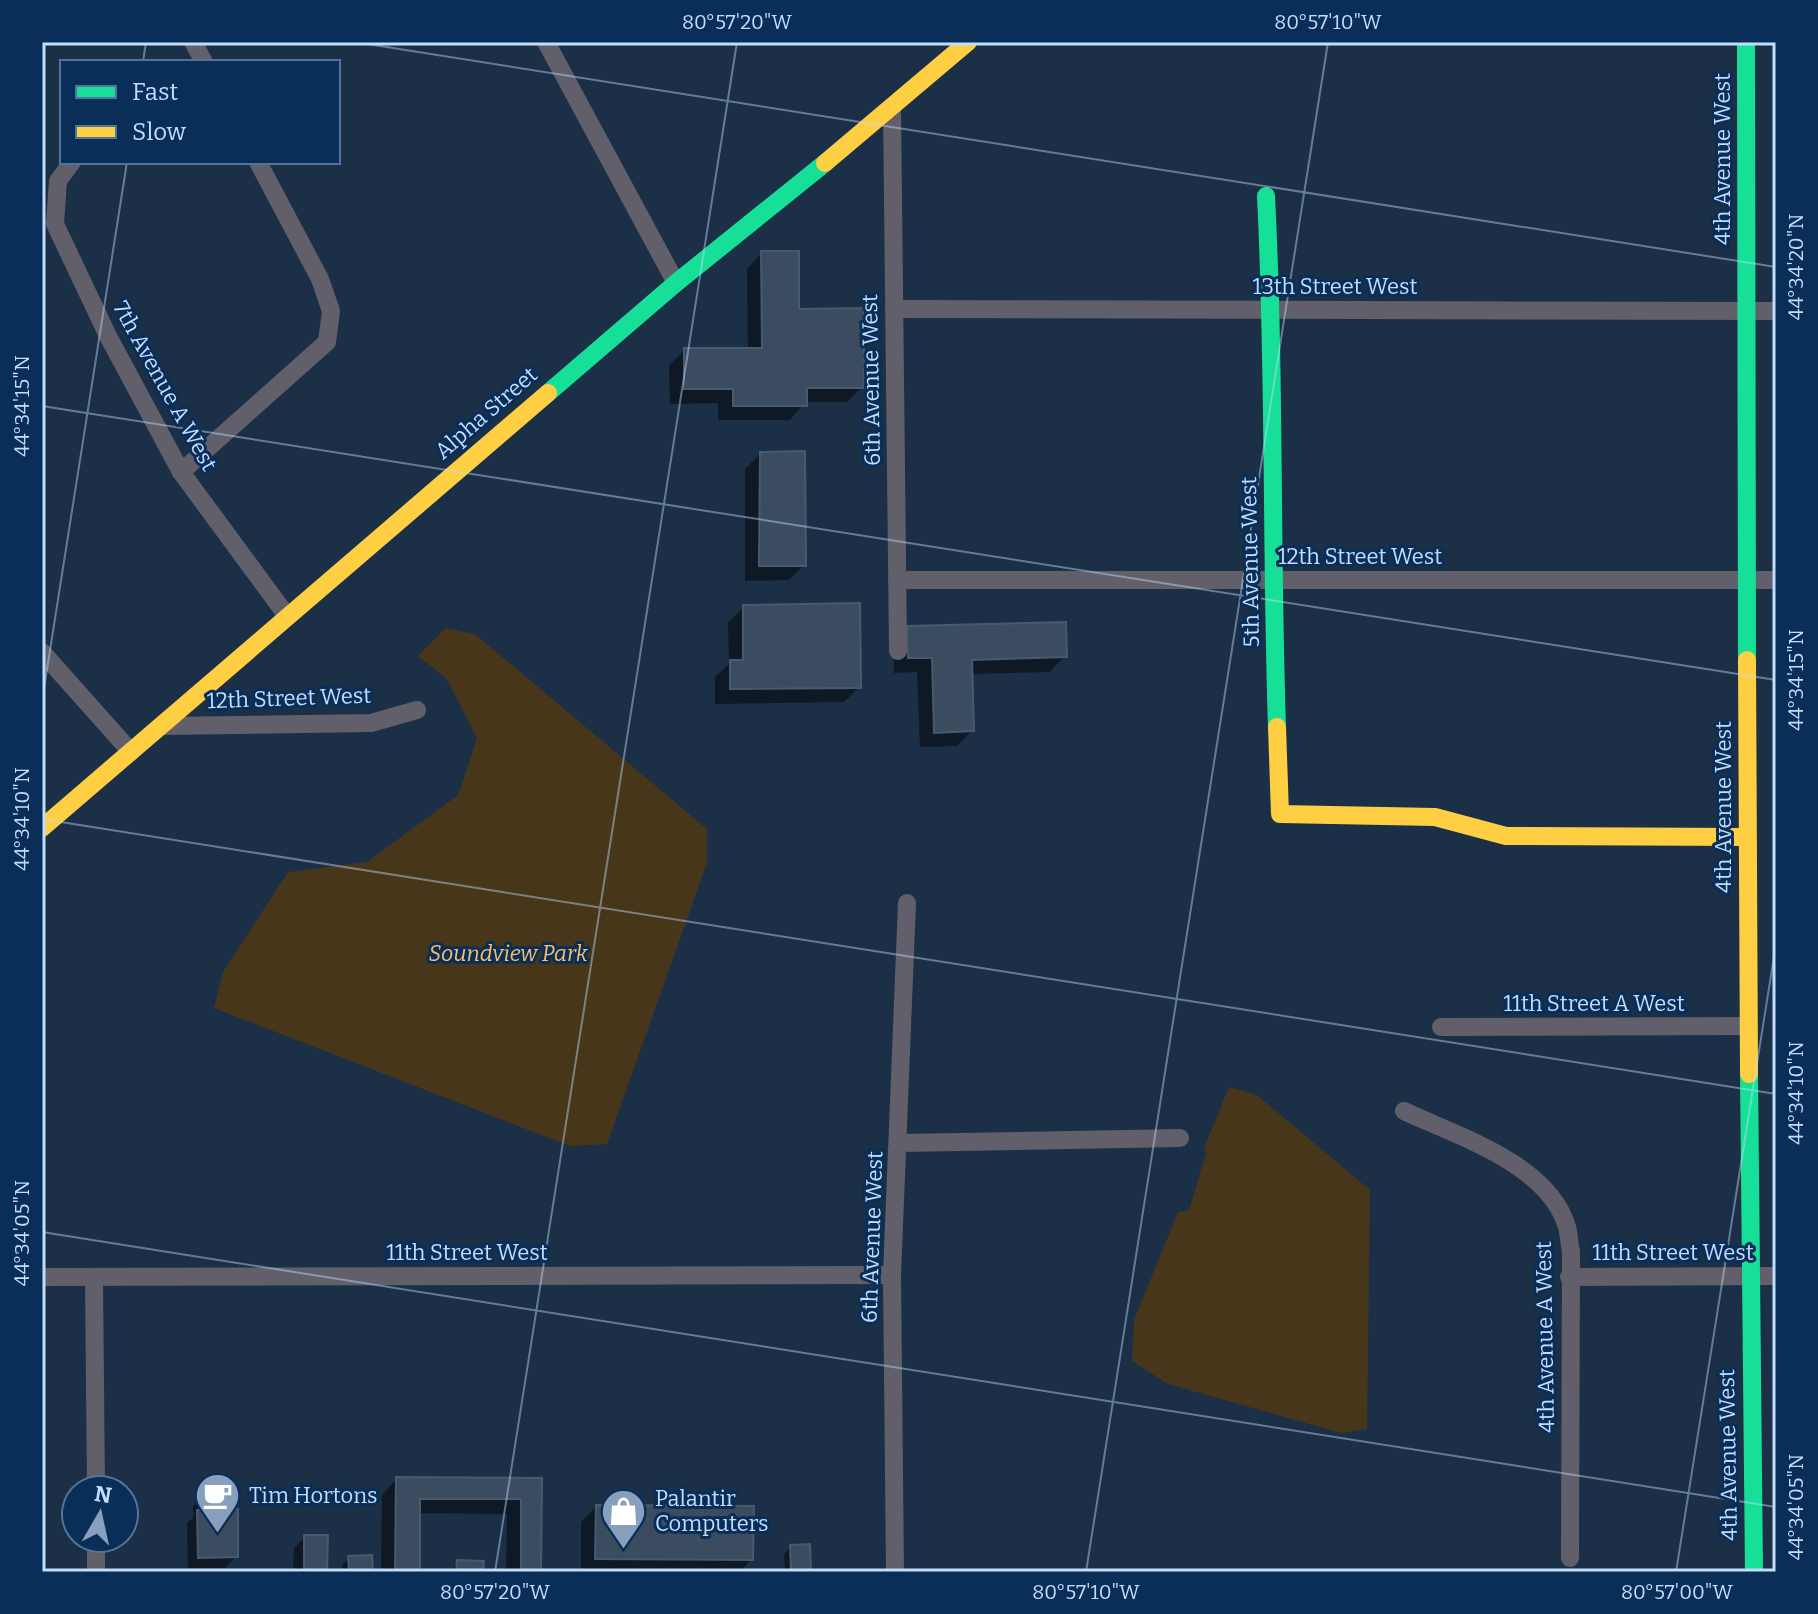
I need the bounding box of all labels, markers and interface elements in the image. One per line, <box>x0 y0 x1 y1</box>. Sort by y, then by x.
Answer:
text: 80°57'20"W <box>682 10 793 34</box>
text: 80°57'10"W <box>1274 10 1382 34</box>
legend <box>60 60 340 164</box>
street label: 4th Avenue West <box>1709 73 1736 245</box>
text: Fast <box>132 78 178 106</box>
text: Slow <box>132 118 187 146</box>
text: 44°34'20"N <box>1784 214 1808 320</box>
street label: 13th Street West <box>1252 273 1418 300</box>
street label: 6th Avenue West <box>856 294 886 466</box>
street label: 7th Avenue A West <box>107 296 223 476</box>
text: 44°34'15"N <box>10 355 34 457</box>
street label: Alpha Street <box>429 361 543 465</box>
street label: 5th Avenue West <box>1235 476 1265 648</box>
street label: 12th Street West <box>1278 543 1442 570</box>
text: 44°34'15"N <box>1784 629 1808 731</box>
street label: 12th Street West <box>206 682 372 714</box>
street label: 4th Avenue West <box>1710 721 1737 893</box>
text: 44°34'10"N <box>10 767 34 871</box>
park label: Soundview Park <box>428 940 589 967</box>
street label: 11th Street A West <box>1503 990 1685 1017</box>
text: 44°34'10"N <box>1784 1041 1808 1145</box>
street label: 6th Avenue West <box>856 1151 888 1323</box>
text: 44°34'05"N <box>10 1180 34 1286</box>
street label: 11th Street West <box>386 1239 548 1266</box>
street label: 11th Street West <box>1592 1239 1754 1266</box>
street label: 4th Avenue A West <box>1530 1241 1560 1433</box>
street label: 4th Avenue West <box>1713 1369 1743 1541</box>
text: 44°34'05"N <box>1784 1454 1808 1560</box>
cafe icon: Tim Hortons <box>194 1471 242 1534</box>
north arrow <box>60 1474 140 1554</box>
text: N <box>93 1480 114 1509</box>
place label: Tim Hortons <box>249 1482 378 1509</box>
place label: Palantir Computers <box>655 1485 769 1537</box>
shop icon: Palantir Computers <box>600 1487 648 1550</box>
text: 80°57'20"W <box>440 1580 551 1604</box>
text: 80°57'10"W <box>1032 1580 1140 1604</box>
text: 80°57'00"W <box>1621 1580 1734 1604</box>

